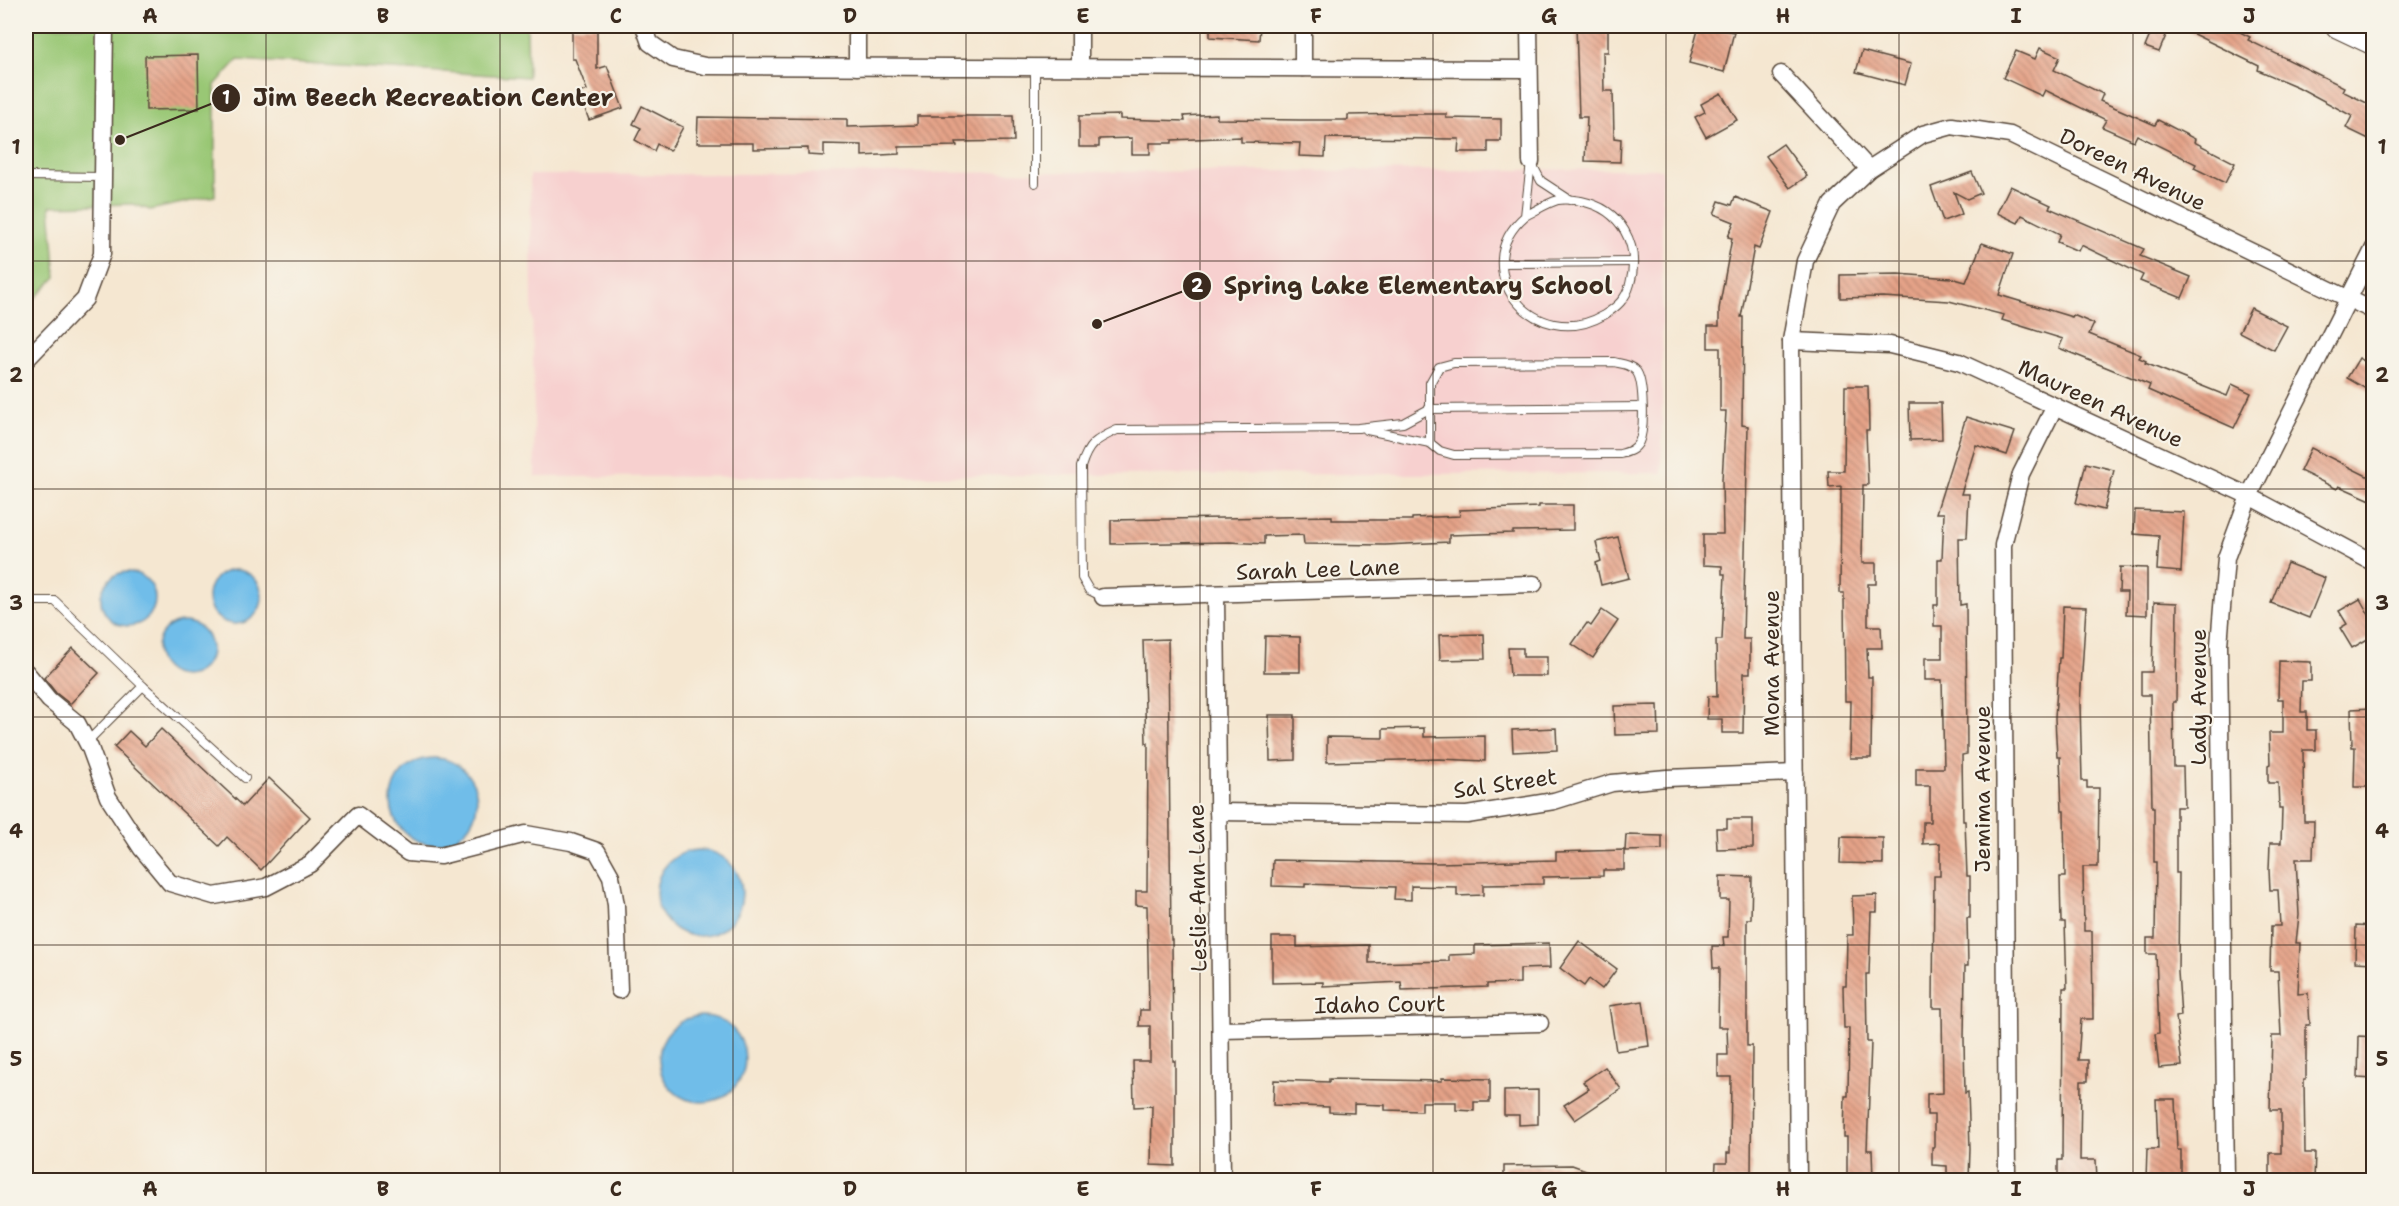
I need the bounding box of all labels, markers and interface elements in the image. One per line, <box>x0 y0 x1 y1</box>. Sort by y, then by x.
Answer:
text: A <box>142 3 158 29</box>
text: B <box>377 3 389 29</box>
text: C <box>610 3 622 29</box>
text: D <box>843 3 857 29</box>
text: E <box>1076 3 1090 29</box>
text: F <box>1310 3 1322 29</box>
text: G <box>1541 3 1557 29</box>
text: H <box>1776 3 1790 29</box>
text: I <box>2010 3 2022 29</box>
text: J <box>2243 3 2256 29</box>
callout: Jim Beech Recreation Center <box>211 77 626 119</box>
text: Jim Beech Recreation Center <box>253 82 613 114</box>
text: 1 <box>222 86 230 110</box>
street label: Doreen Avenue <box>2055 121 2211 217</box>
text: 1 <box>11 134 21 160</box>
text: 1 <box>2377 134 2387 160</box>
callout: Spring Lake Elementary School <box>1182 265 1625 307</box>
text: Spring Lake Elementary School <box>1224 270 1612 302</box>
text: 2 <box>1191 274 1204 298</box>
street label: Maureen Avenue <box>2013 352 2188 454</box>
text: 2 <box>9 362 23 388</box>
text: 2 <box>2375 362 2389 388</box>
street label: Sarah Lee Lane <box>1235 552 1401 587</box>
text: 3 <box>9 590 23 616</box>
street label: Mona Avenue <box>1757 590 1786 736</box>
text: 3 <box>2375 590 2389 616</box>
street label: Lady Avenue <box>2184 629 2213 765</box>
street label: Jemima Avenue <box>1968 705 1997 873</box>
street label: Sal Street <box>1451 762 1559 805</box>
street label: Leslie Ann Lane <box>1182 804 1213 972</box>
text: 4 <box>9 818 23 844</box>
text: 4 <box>2375 818 2389 844</box>
street label: Idaho Court <box>1314 989 1446 1020</box>
text: 5 <box>10 1046 22 1072</box>
text: 5 <box>2376 1046 2388 1072</box>
text: A <box>142 1176 158 1202</box>
text: B <box>377 1176 389 1202</box>
text: C <box>610 1176 622 1202</box>
text: D <box>843 1176 857 1202</box>
text: E <box>1076 1176 1090 1202</box>
text: F <box>1310 1176 1322 1202</box>
text: G <box>1541 1176 1557 1202</box>
text: H <box>1776 1176 1790 1202</box>
text: I <box>2010 1176 2022 1202</box>
text: J <box>2243 1176 2256 1202</box>

